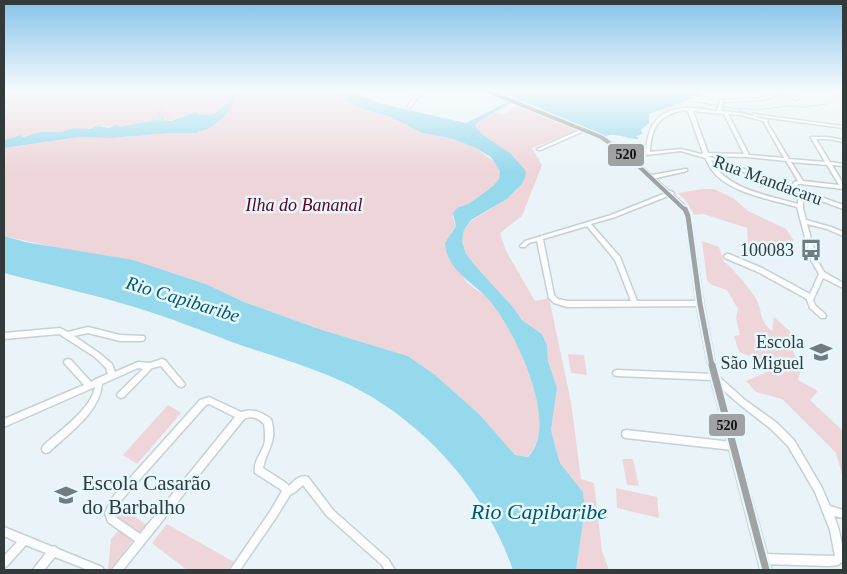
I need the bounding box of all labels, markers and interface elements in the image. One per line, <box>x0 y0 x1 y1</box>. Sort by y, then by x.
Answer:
line badge: 520 <box>607 143 645 167</box>
text: 520 <box>616 147 637 162</box>
street label: Rua Mandacaru <box>711 151 825 209</box>
park label: Ilha do Bananal <box>245 195 363 215</box>
bus stop icon: 100083 <box>798 237 824 263</box>
place label: 100083 <box>740 240 794 260</box>
water label: Rio Capibaribe <box>123 271 242 326</box>
place label: Escola São Miguel <box>721 332 804 373</box>
school or university icon: Escola São Miguel <box>808 339 834 365</box>
line badge: 520 <box>708 413 746 437</box>
text: 520 <box>717 418 738 433</box>
place label: Escola Casarão do Barbalho <box>82 471 211 519</box>
school or university icon: Escola Casarão do Barbalho <box>53 482 79 508</box>
water label: Rio Capibaribe <box>470 499 607 524</box>

